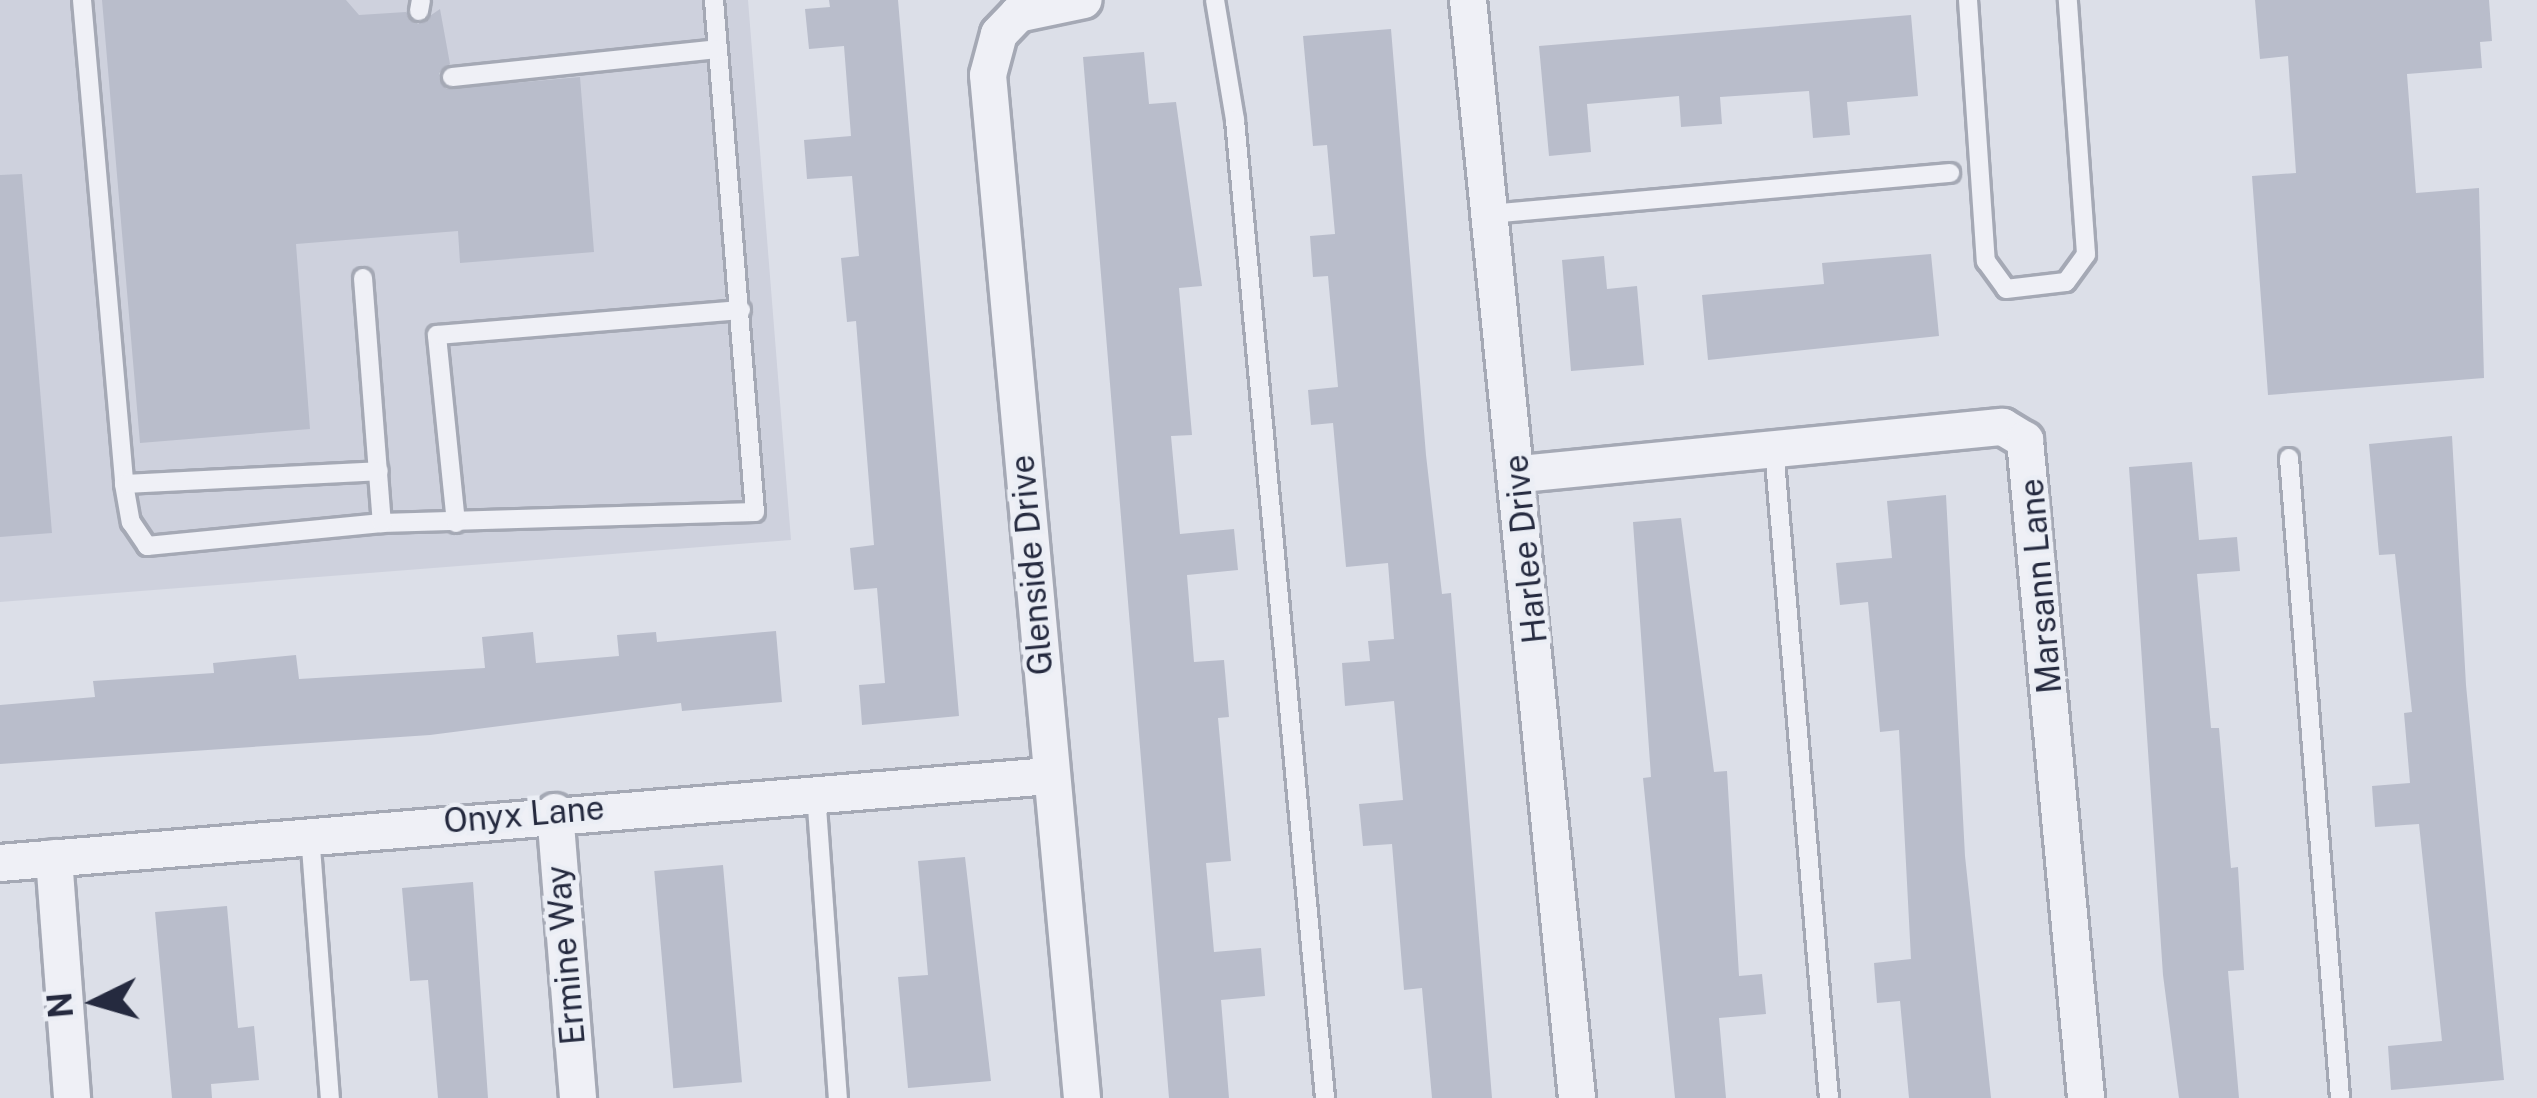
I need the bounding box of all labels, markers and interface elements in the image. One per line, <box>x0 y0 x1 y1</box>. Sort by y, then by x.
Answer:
street label: Glenside Drive <box>1003 453 1061 677</box>
street label: Harlee Drive <box>1496 453 1556 645</box>
street label: Marsann Lane <box>2012 477 2070 695</box>
street label: Onyx Lane <box>442 788 606 842</box>
street label: Ermine Way <box>538 863 594 1047</box>
north arrow <box>36 942 156 1062</box>
text: N <box>40 991 80 1020</box>

